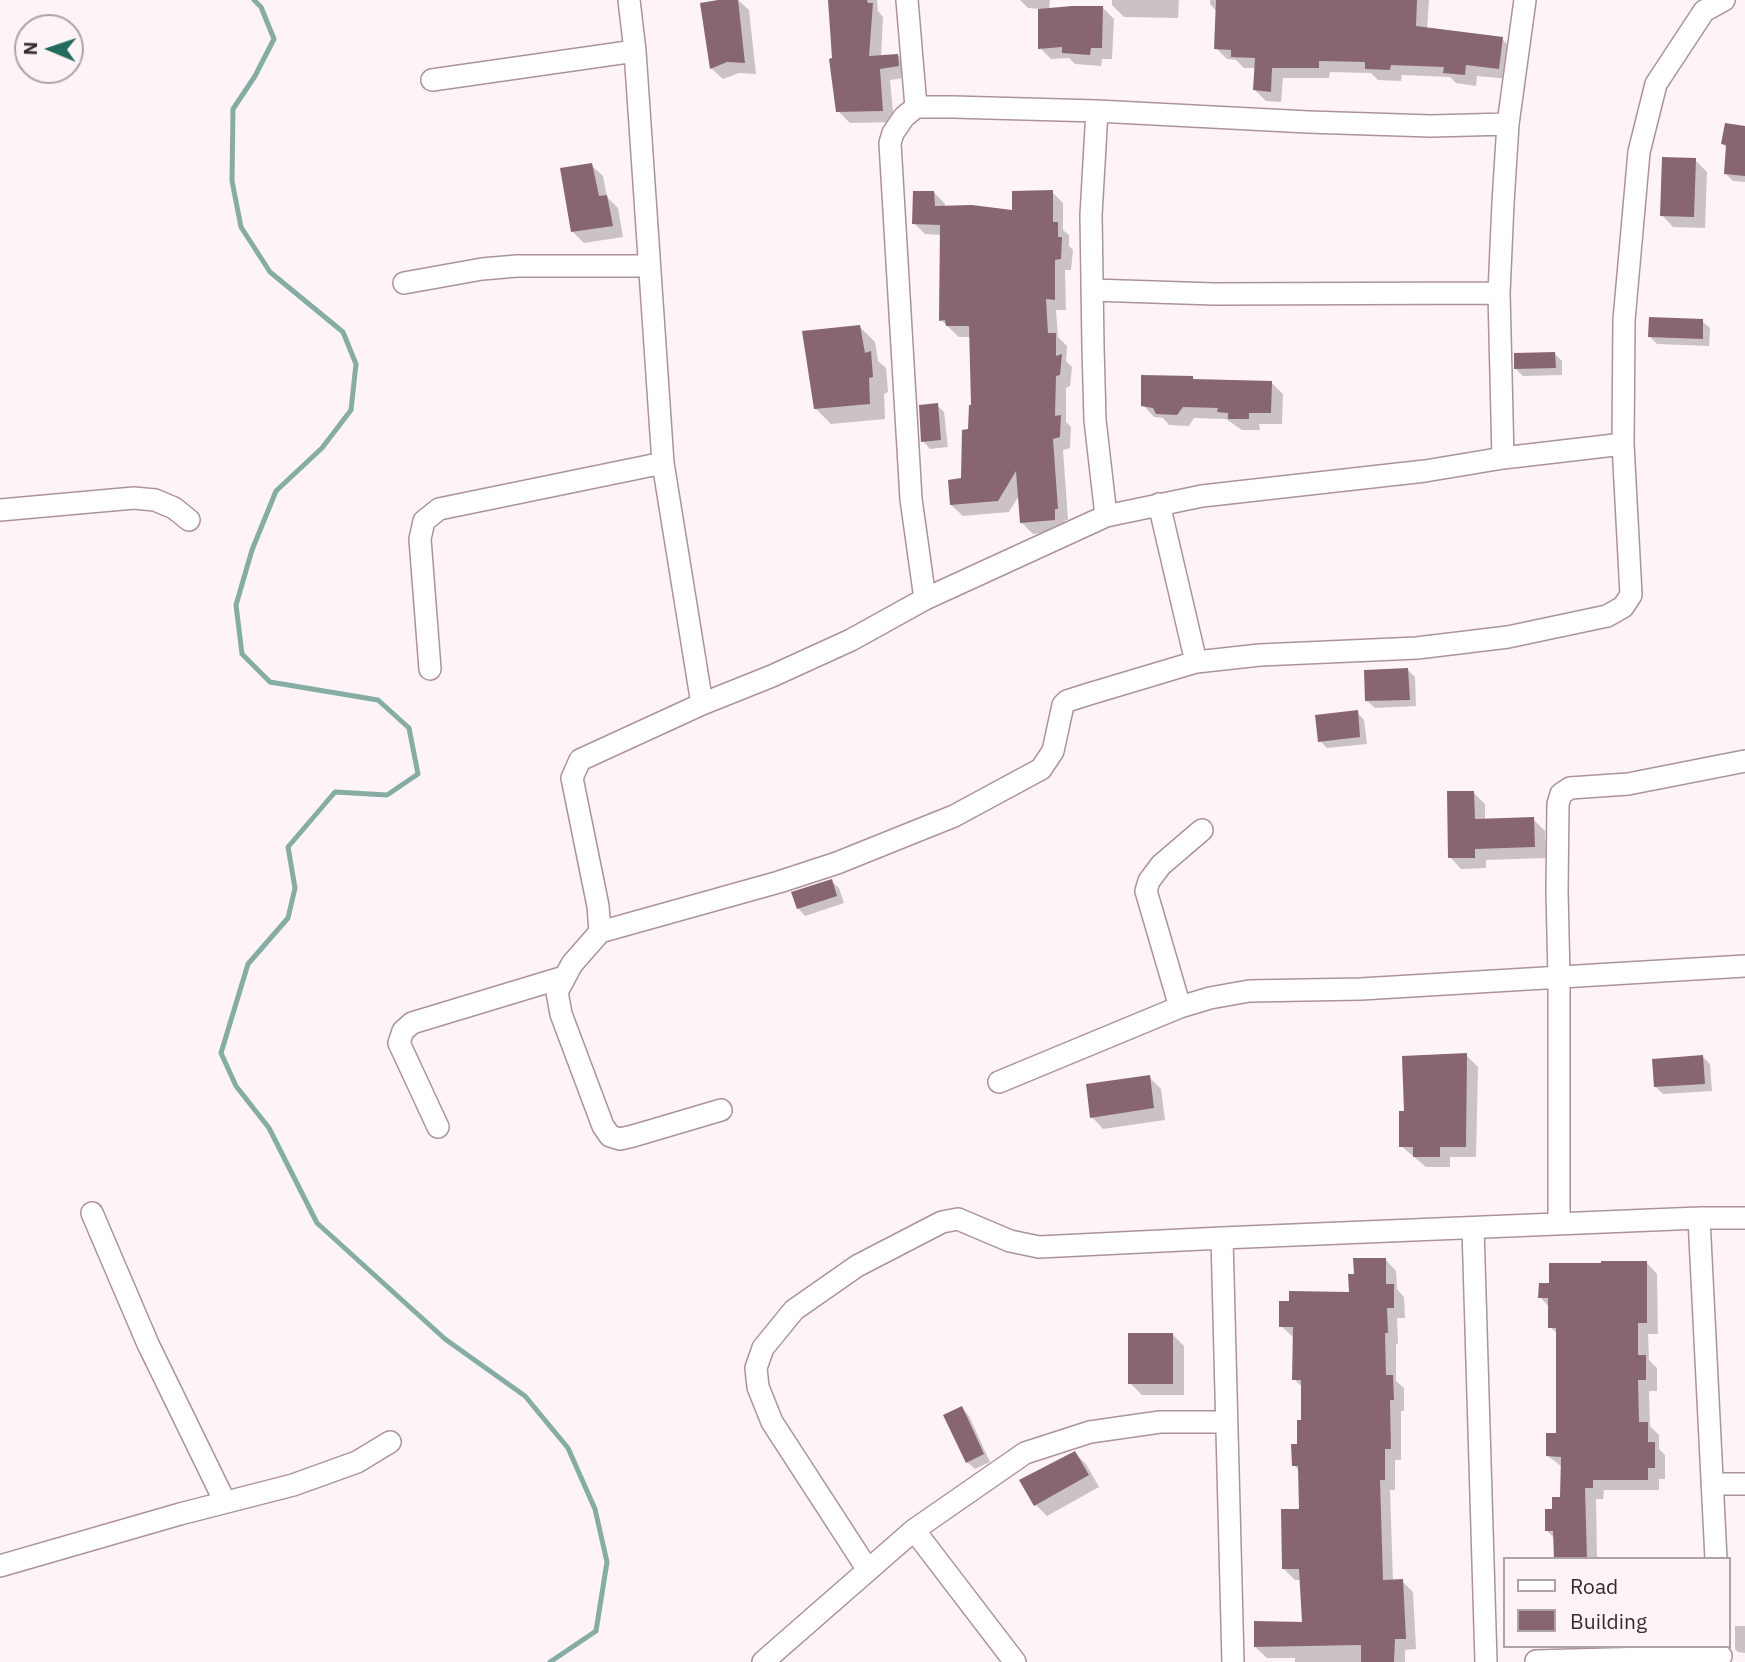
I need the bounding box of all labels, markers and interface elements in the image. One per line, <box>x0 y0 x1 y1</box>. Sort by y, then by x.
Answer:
north arrow <box>14 14 84 84</box>
text: N <box>18 41 42 56</box>
legend <box>1504 1557 1731 1648</box>
text: Road <box>1570 1572 1618 1600</box>
text: Building <box>1570 1607 1647 1635</box>

